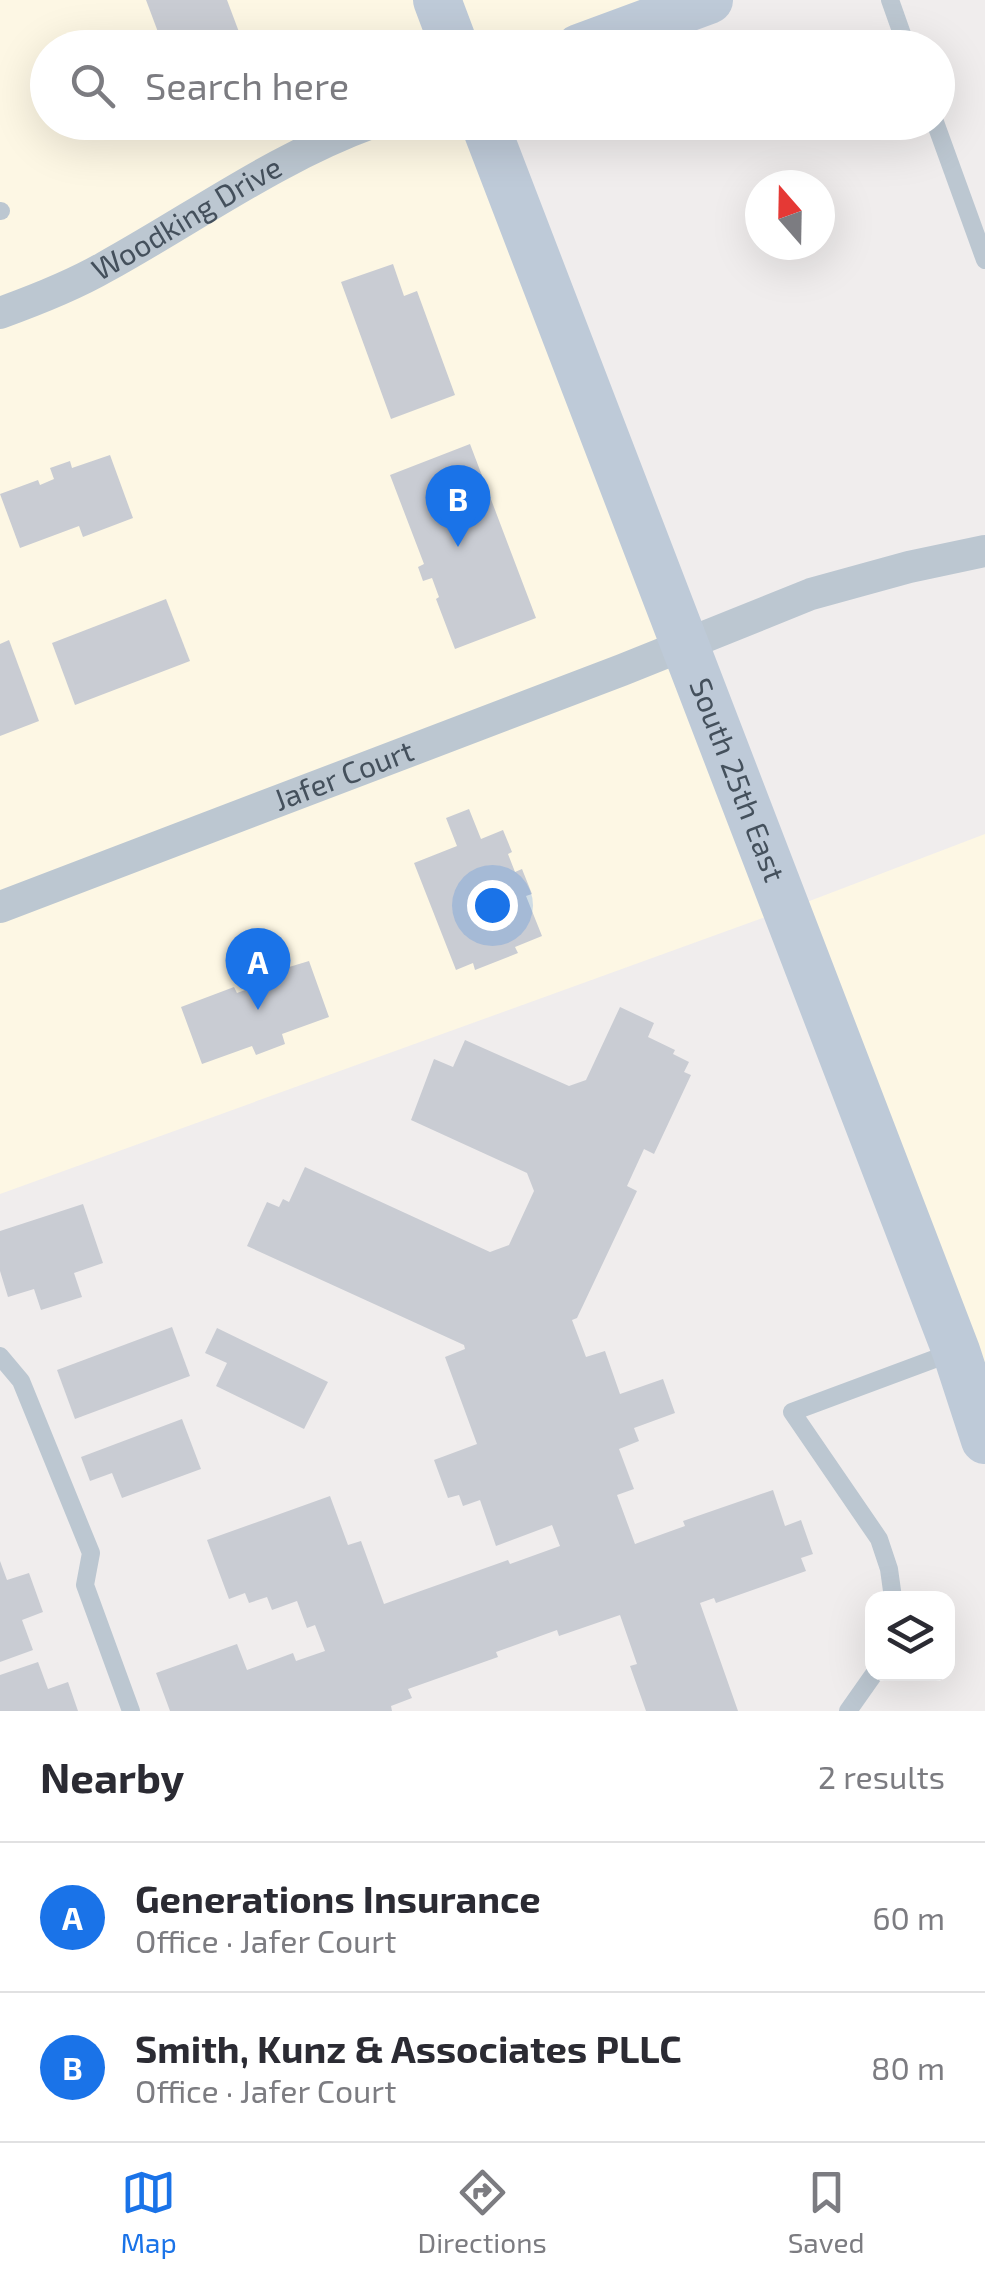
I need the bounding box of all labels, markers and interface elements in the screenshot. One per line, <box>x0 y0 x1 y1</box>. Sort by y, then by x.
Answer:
search box <box>30 30 955 140</box>
icon: search <box>65 58 120 113</box>
text: Search here <box>145 62 349 108</box>
street label: Woodking Drive <box>85 147 287 287</box>
north arrow <box>745 170 835 260</box>
pin: B <box>426 464 490 547</box>
street label: South 25th East <box>683 673 794 886</box>
street label: Jafer Court <box>268 731 418 817</box>
your location <box>467 880 518 931</box>
pin: A <box>226 928 290 1010</box>
map controls <box>865 1591 955 1681</box>
button: layers <box>865 1591 955 1681</box>
text: Nearby <box>40 1751 184 1801</box>
text: 2 results <box>818 1757 945 1795</box>
text: Generations Insurance <box>135 1875 541 1921</box>
text: A <box>62 1898 83 1936</box>
text: 60 m <box>872 1898 945 1936</box>
text: Office · Jafer Court <box>135 1921 396 1959</box>
text: Smith, Kunz & Associates PLLC <box>135 2025 682 2071</box>
text: B <box>62 2048 83 2086</box>
text: 80 m <box>871 2048 945 2086</box>
text: Office · Jafer Court <box>135 2071 396 2109</box>
tab: Map <box>120 2165 177 2259</box>
tab: Directions <box>418 2165 547 2259</box>
tab: Saved <box>788 2165 865 2259</box>

